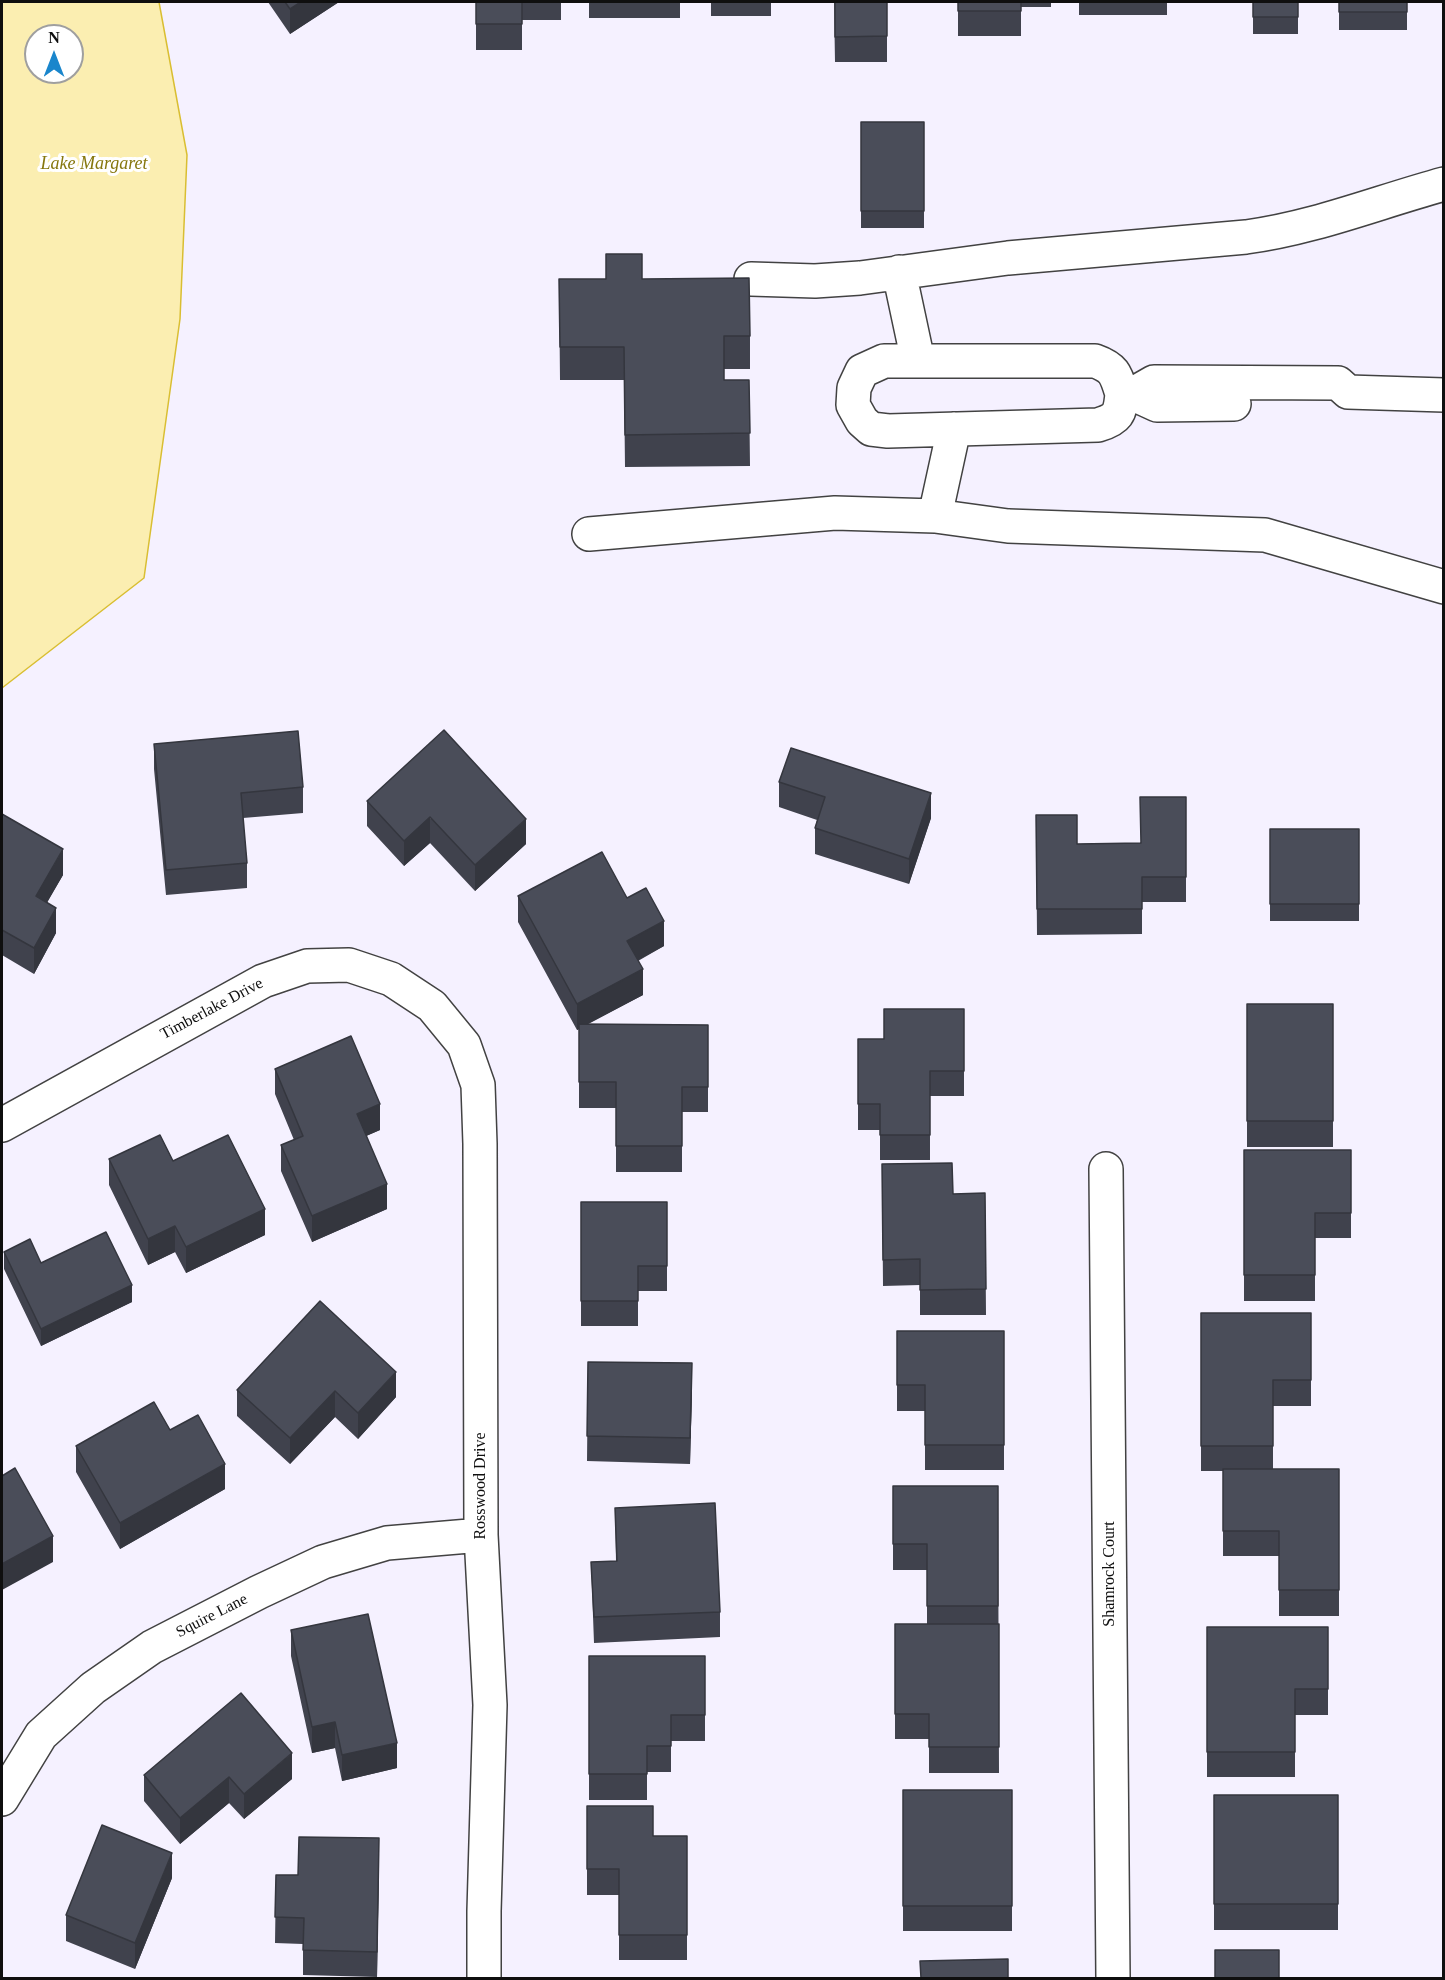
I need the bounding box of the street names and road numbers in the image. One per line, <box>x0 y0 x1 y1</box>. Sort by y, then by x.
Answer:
street label: Timberlake Drive <box>157 974 267 1044</box>
street label: Rosswood Drive <box>471 1432 491 1540</box>
street label: Shamrock Court <box>1100 1521 1120 1627</box>
street label: Squire Lane <box>173 1590 251 1642</box>

